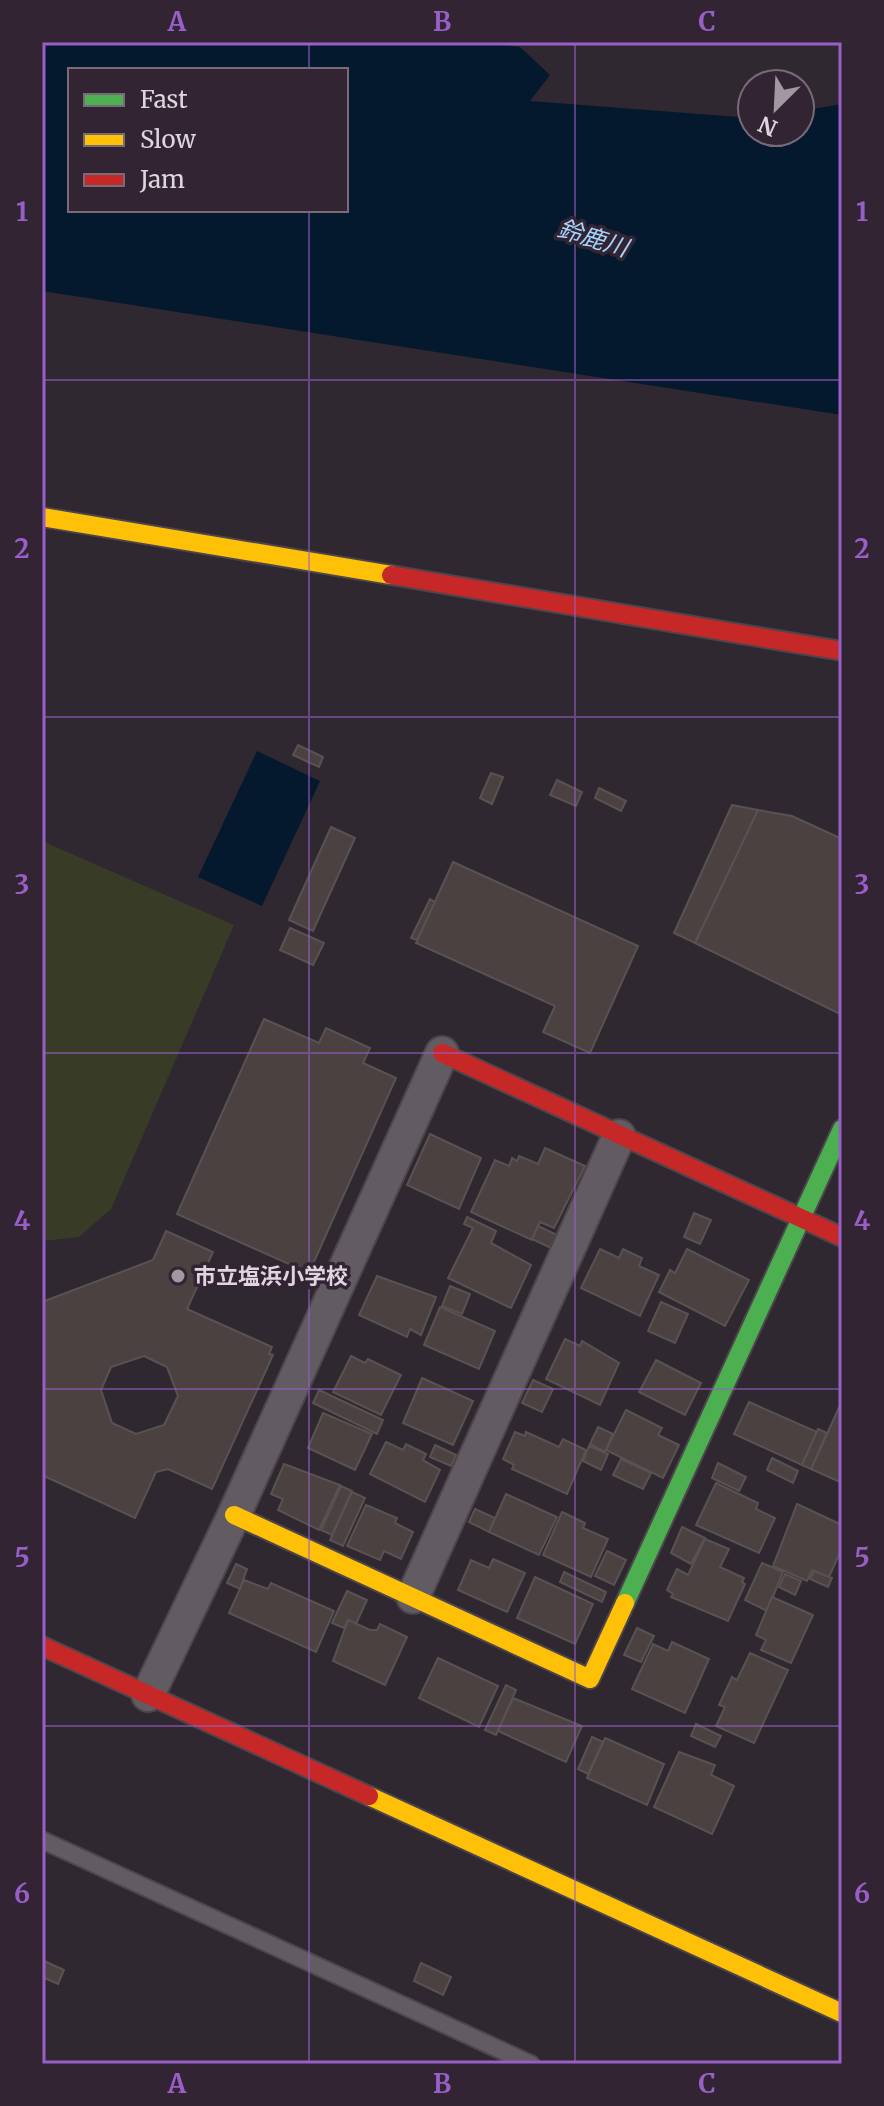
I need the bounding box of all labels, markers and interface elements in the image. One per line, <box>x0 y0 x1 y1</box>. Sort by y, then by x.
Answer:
text: A <box>167 5 187 38</box>
text: B <box>433 5 451 38</box>
text: C <box>698 5 716 38</box>
legend <box>68 68 348 212</box>
north arrow <box>736 68 816 148</box>
text: Fast <box>140 84 188 115</box>
text: N <box>754 110 782 143</box>
text: Slow <box>140 124 196 155</box>
text: Jam <box>139 164 185 195</box>
text: 1 <box>16 195 28 228</box>
text: 1 <box>856 195 868 228</box>
water label: 鈴鹿川 <box>554 213 635 264</box>
text: 2 <box>14 532 30 565</box>
text: 2 <box>854 532 870 565</box>
text: 3 <box>15 868 29 901</box>
text: 3 <box>855 868 869 901</box>
text: 4 <box>14 1204 31 1237</box>
text: 4 <box>854 1204 871 1237</box>
place label: 市立塩浜小学校 <box>194 1262 348 1290</box>
marker: 市立塩浜小学校 <box>169 1267 187 1285</box>
text: 5 <box>14 1541 30 1574</box>
text: 5 <box>854 1541 870 1574</box>
text: 6 <box>14 1877 30 1910</box>
text: 6 <box>854 1877 870 1910</box>
text: A <box>167 2067 187 2100</box>
text: B <box>433 2067 451 2100</box>
text: C <box>698 2067 716 2100</box>

